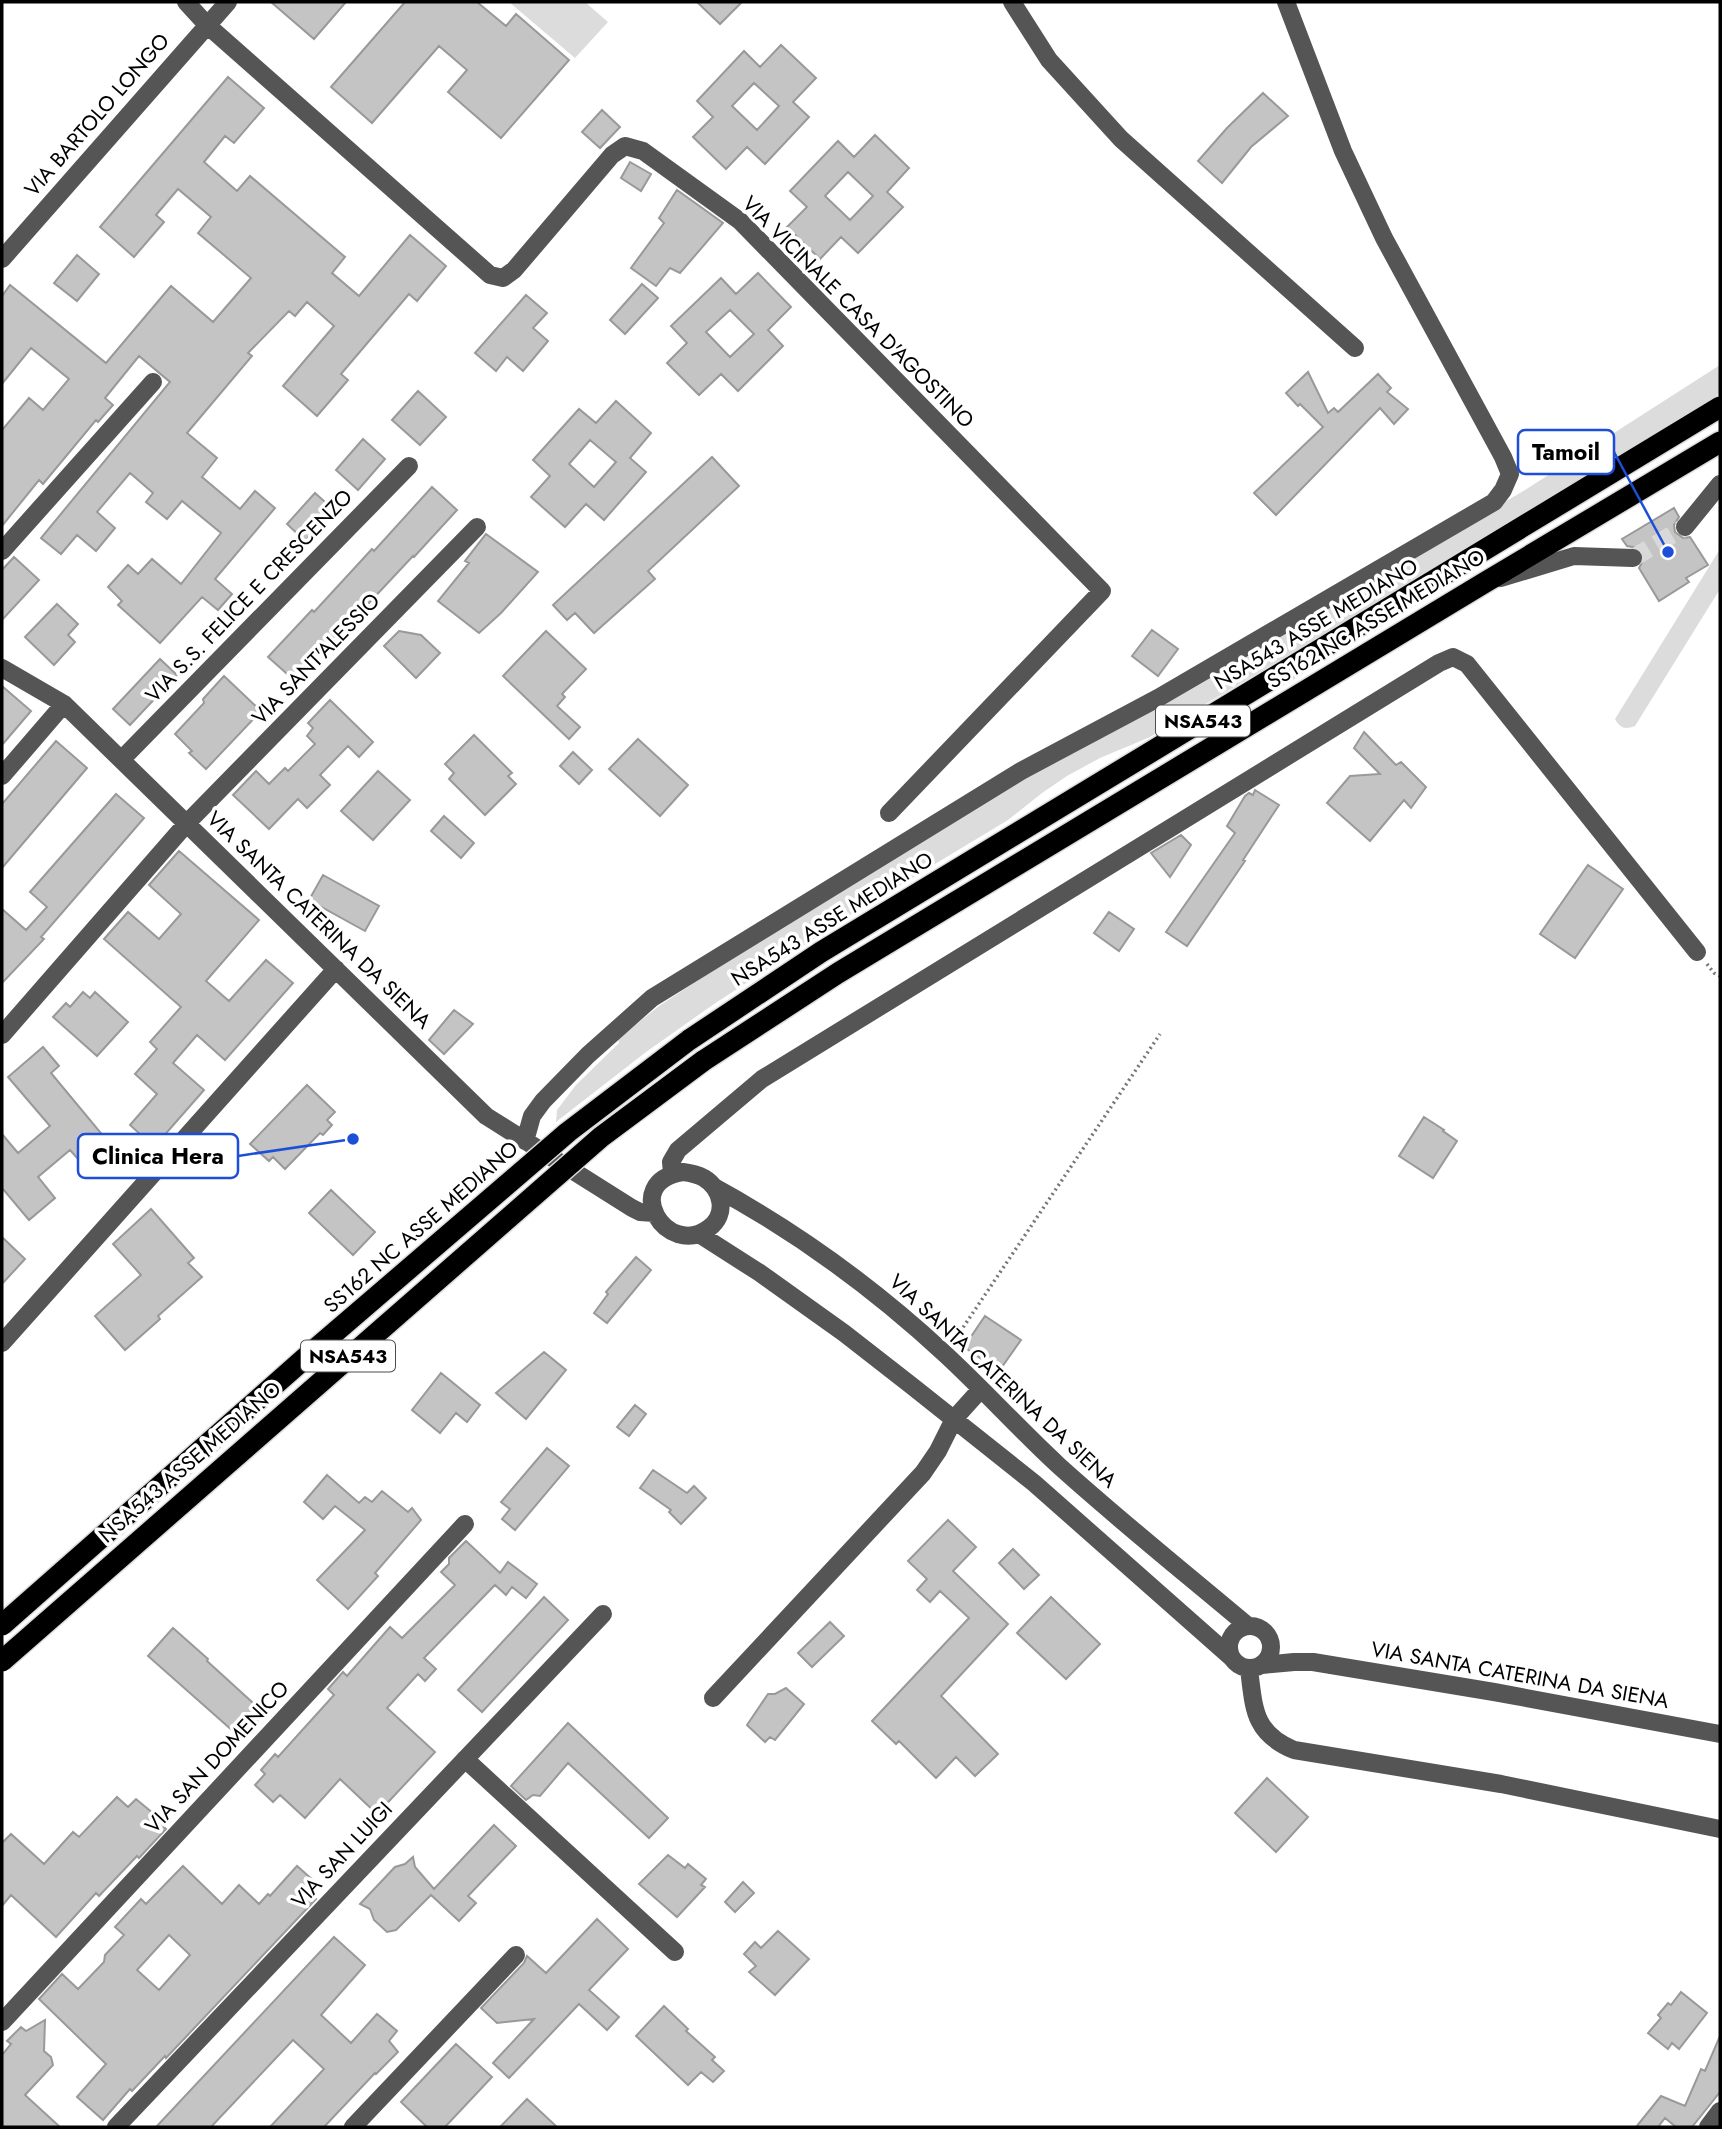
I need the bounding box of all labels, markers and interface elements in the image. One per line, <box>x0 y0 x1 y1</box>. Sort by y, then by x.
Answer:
street label: VIA BARTOLO LONGO <box>18 27 176 203</box>
street label: VIA VICINALE CASA D'AGOSTINO <box>735 189 981 435</box>
callout: Tamoil <box>1518 430 1614 474</box>
text: Tamoil <box>1532 435 1600 469</box>
street label: VIA S.S. FELICE E CRESCENZO <box>139 483 359 709</box>
street label: SS162 NC ASSE MEDIANO <box>1261 542 1491 696</box>
street label: NSA543 ASSE MEDIANO <box>1208 551 1424 697</box>
street label: VIA SANT'ALESSIO <box>245 586 387 732</box>
road number: NSA543 <box>1156 706 1250 736</box>
street label: VIA SANTA CATERINA DA SIENA <box>200 804 438 1036</box>
street label: NSA543 ASSE MEDIANO <box>725 845 939 993</box>
callout: Clinica Hera <box>78 1134 238 1178</box>
street label: SS162 NC ASSE MEDIANO <box>317 1134 525 1320</box>
text: Clinica Hera <box>92 1139 224 1173</box>
street label: VIA SANTA CATERINA DA SIENA <box>882 1267 1124 1495</box>
road number: NSA543 <box>301 1340 395 1372</box>
street label: NSA543 ASSE MEDIANO <box>92 1374 288 1550</box>
street label: VIA SANTA CATERINA DA SIENA <box>1369 1634 1671 1716</box>
street label: VIA SAN DOMENICO <box>138 1674 296 1840</box>
street label: VIA SAN LUIGI <box>285 1795 399 1915</box>

